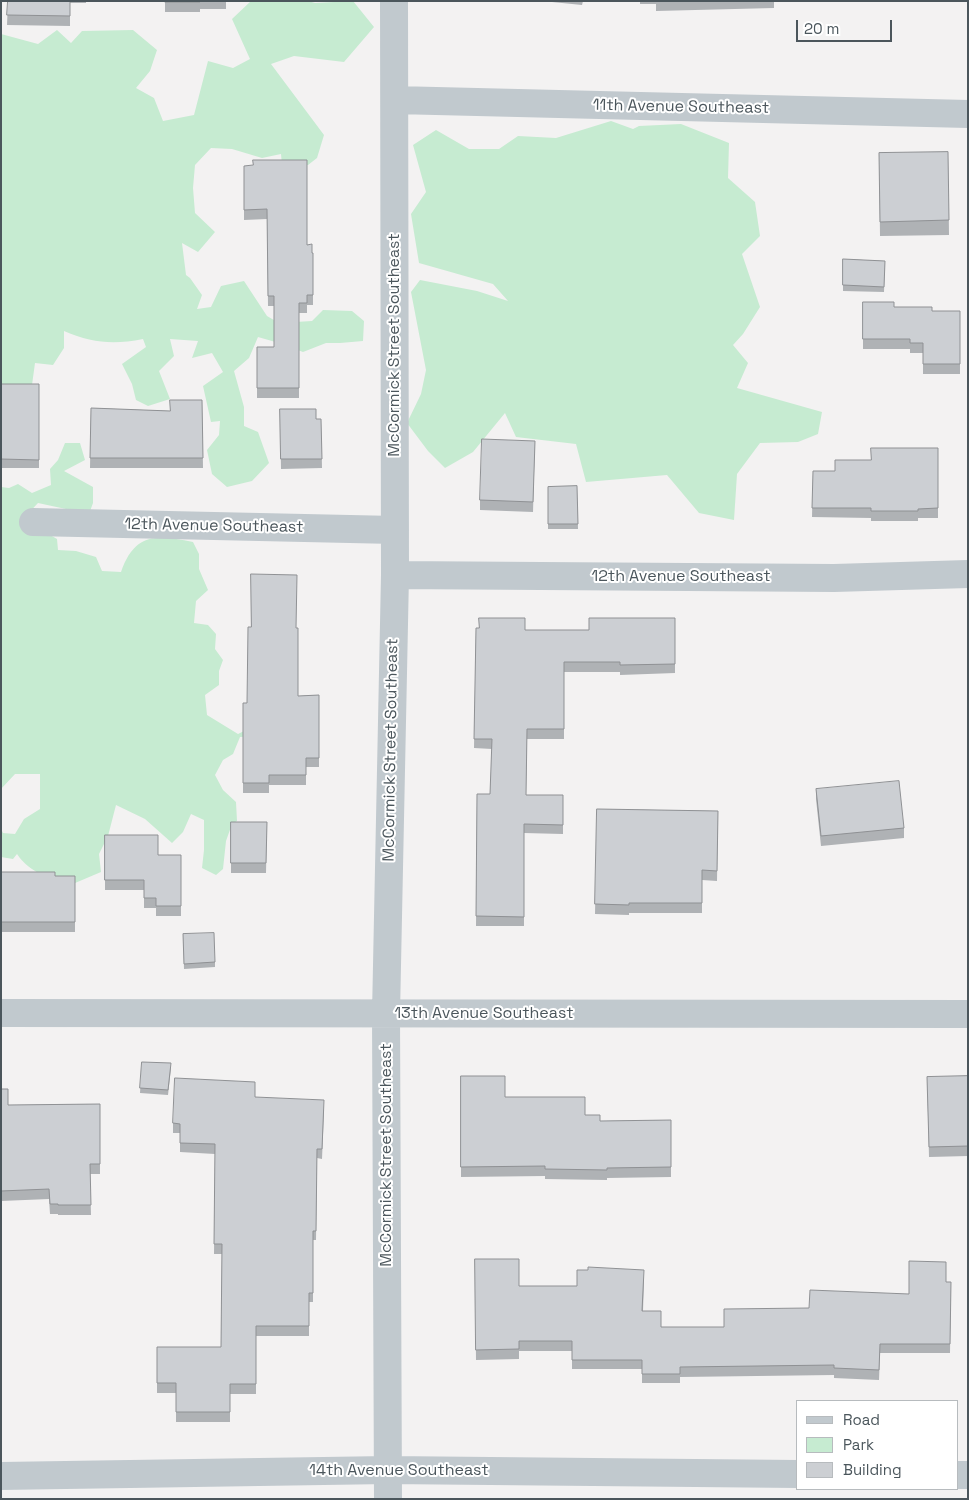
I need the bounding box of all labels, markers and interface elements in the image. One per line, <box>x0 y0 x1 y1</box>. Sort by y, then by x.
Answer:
scale bar <box>799 10 895 42</box>
text: 20 m <box>804 19 839 38</box>
street label: 11th Avenue Southeast <box>593 96 769 118</box>
street label: McCormick Street Southeast <box>385 233 405 457</box>
street label: 12th Avenue Southeast <box>124 515 304 537</box>
street label: 12th Avenue Southeast <box>591 567 771 587</box>
street label: McCormick Street Southeast <box>379 638 403 862</box>
street label: 13th Avenue Southeast <box>394 1004 574 1024</box>
street label: McCormick Street Southeast <box>377 1043 397 1267</box>
legend <box>796 1400 959 1490</box>
text: Road <box>843 1410 880 1429</box>
text: Park <box>843 1435 874 1454</box>
text: Building <box>843 1460 902 1479</box>
street label: 14th Avenue Southeast <box>309 1461 489 1481</box>

